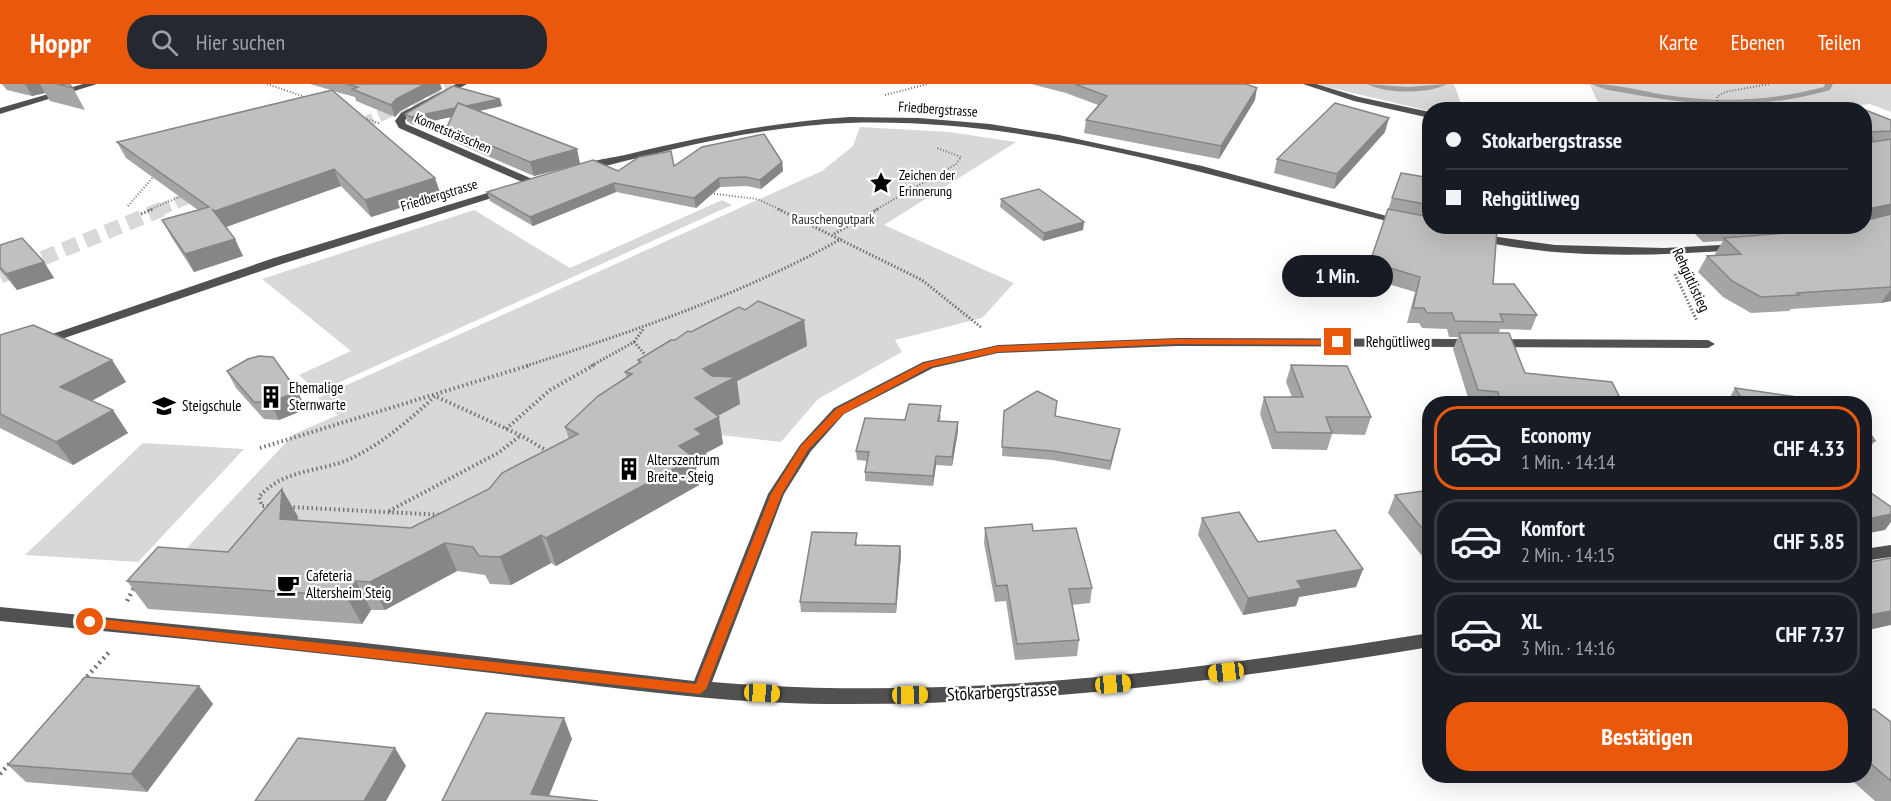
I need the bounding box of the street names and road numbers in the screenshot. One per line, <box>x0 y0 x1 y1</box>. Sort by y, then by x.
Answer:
street label: Friedbergstrasse <box>898 97 978 121</box>
street label: Kometsträsschen <box>412 109 494 157</box>
street label: Friedbergstrasse <box>398 175 480 215</box>
street label: Rehgütlistieg <box>1668 245 1714 315</box>
street label: Rehgütliweg <box>1366 332 1430 351</box>
street label: Stokarbergstrasse <box>946 677 1058 706</box>

